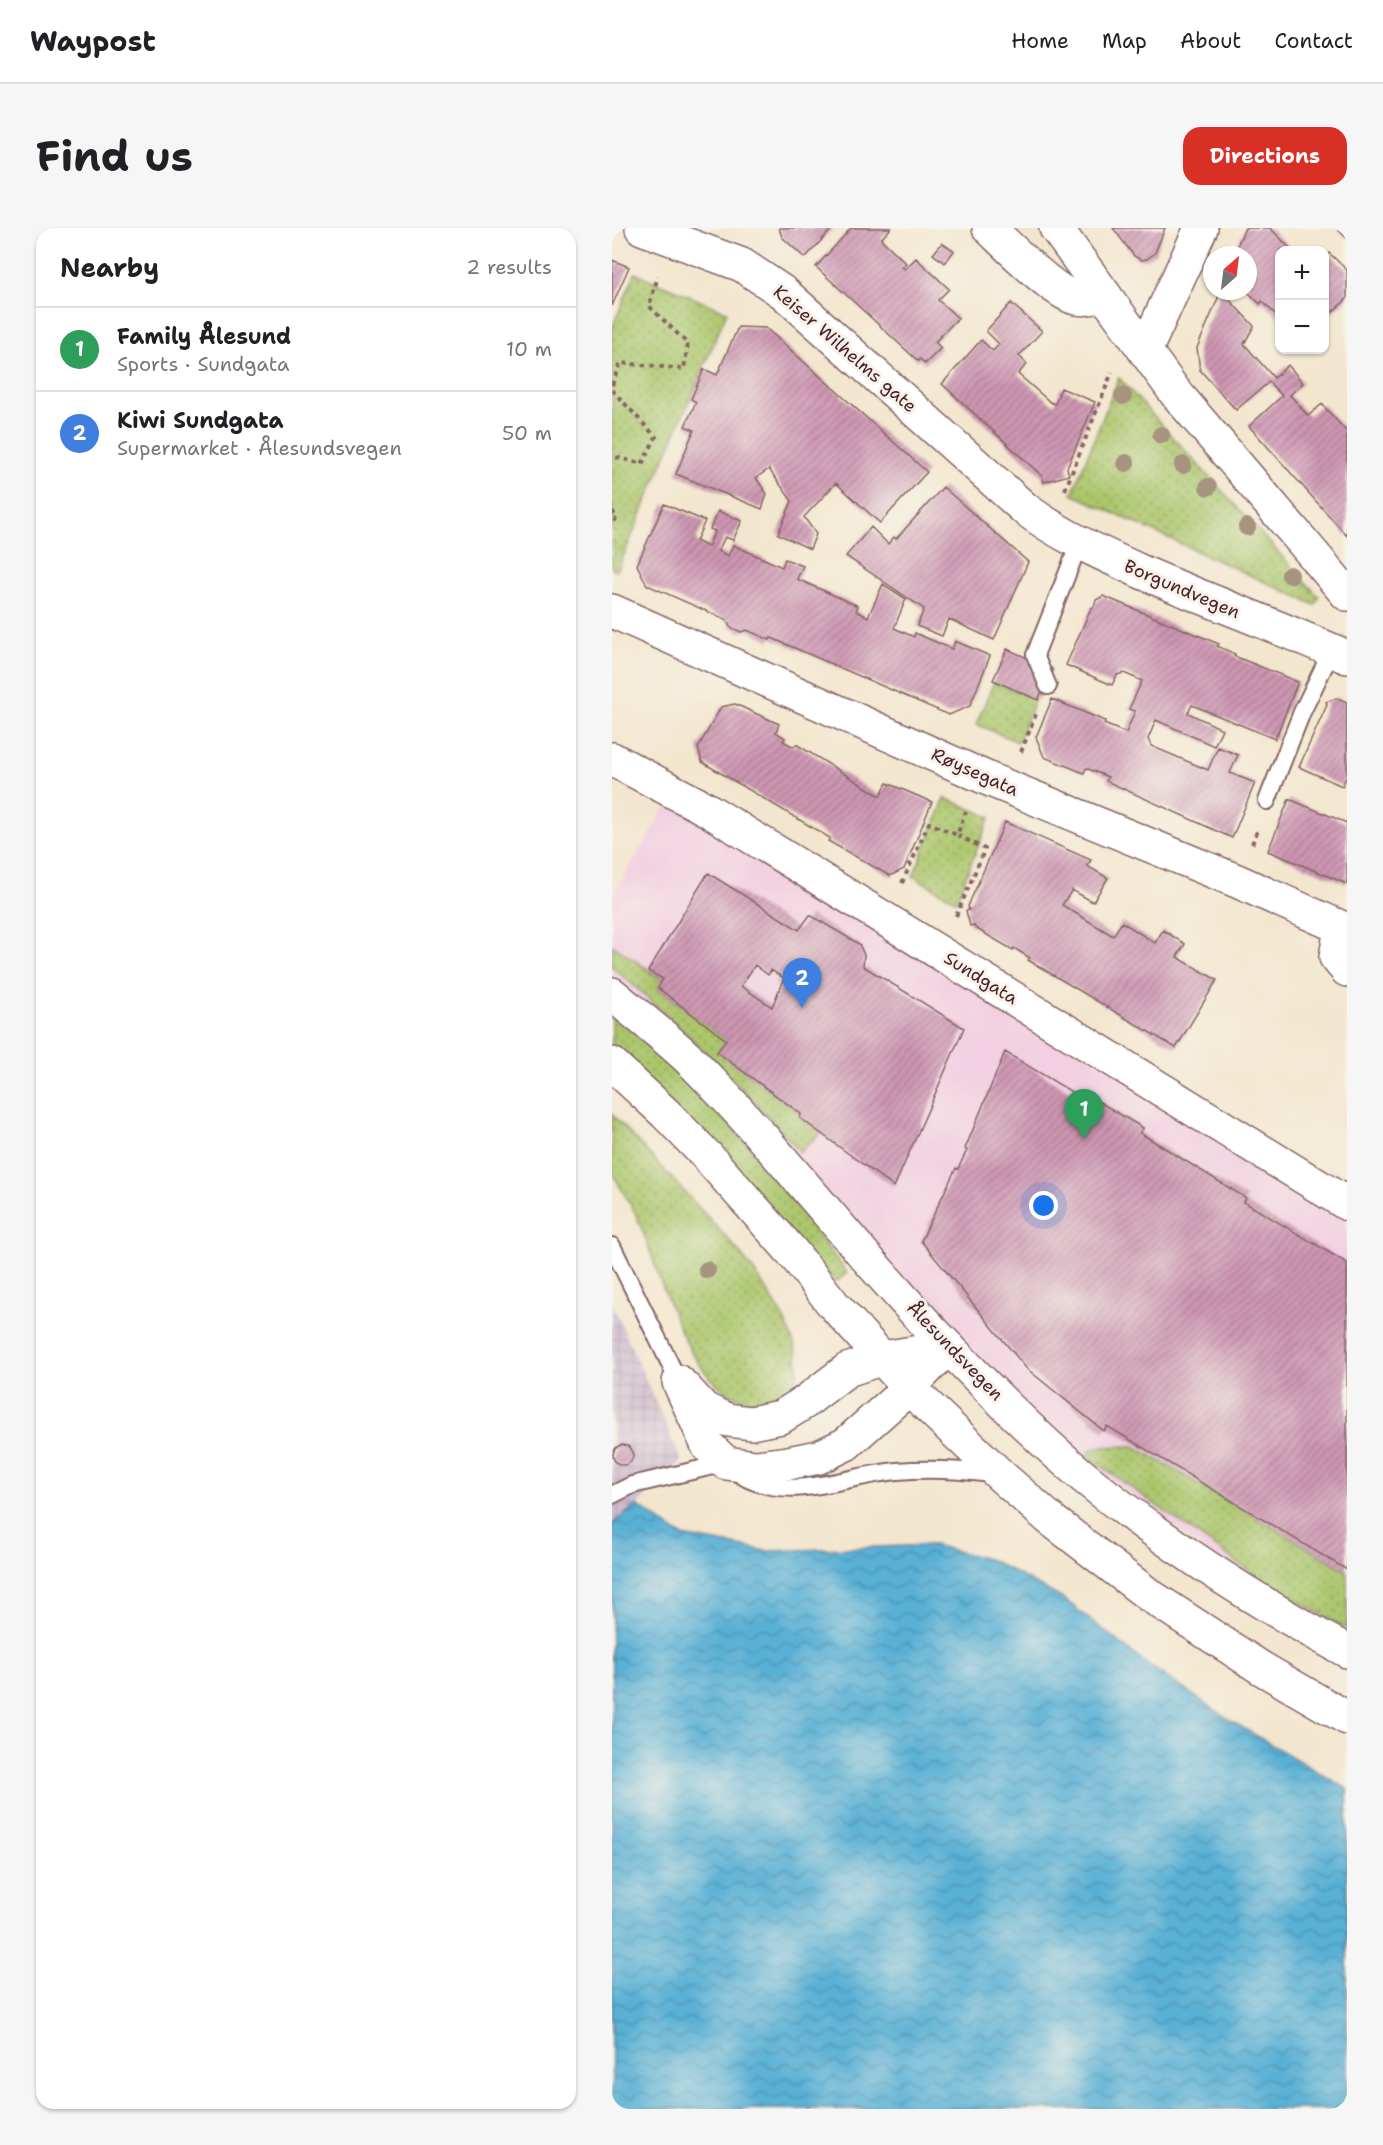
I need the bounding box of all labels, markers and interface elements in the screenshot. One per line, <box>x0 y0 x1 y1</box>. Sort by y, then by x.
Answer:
text: Waypost <box>30 22 156 60</box>
text: Home <box>1011 27 1069 55</box>
text: Map <box>1102 27 1147 55</box>
text: About <box>1180 27 1241 55</box>
text: Contact <box>1274 27 1353 55</box>
button: Directions <box>1183 127 1347 185</box>
text: Find us <box>36 128 193 184</box>
north arrow <box>1203 246 1257 300</box>
map controls <box>1275 246 1329 354</box>
button: + <box>1275 246 1329 300</box>
text: Nearby <box>60 250 159 285</box>
text: 2 results <box>466 254 552 280</box>
street label: Keiser Wilhelms gate <box>768 280 922 418</box>
button: − <box>1275 300 1329 354</box>
text: Family Ålesund <box>117 322 291 351</box>
text: 1 <box>75 336 84 362</box>
text: 10 m <box>506 336 552 362</box>
text: Sports · Sundgata <box>117 351 289 377</box>
text: Kiwi Sundgata <box>117 406 283 435</box>
text: 2 <box>73 420 87 446</box>
text: 50 m <box>502 420 552 446</box>
text: Supermarket · Ålesundsvegen <box>117 435 402 461</box>
street label: Borgundvegen <box>1120 554 1244 624</box>
street label: Røysegata <box>928 742 1022 802</box>
street label: Sundgata <box>940 946 1022 1010</box>
pin: 2 <box>782 958 822 1008</box>
pin: 1 <box>1064 1090 1104 1139</box>
your location <box>1029 1191 1058 1220</box>
street label: Ålesundsvegen <box>901 1296 1009 1406</box>

